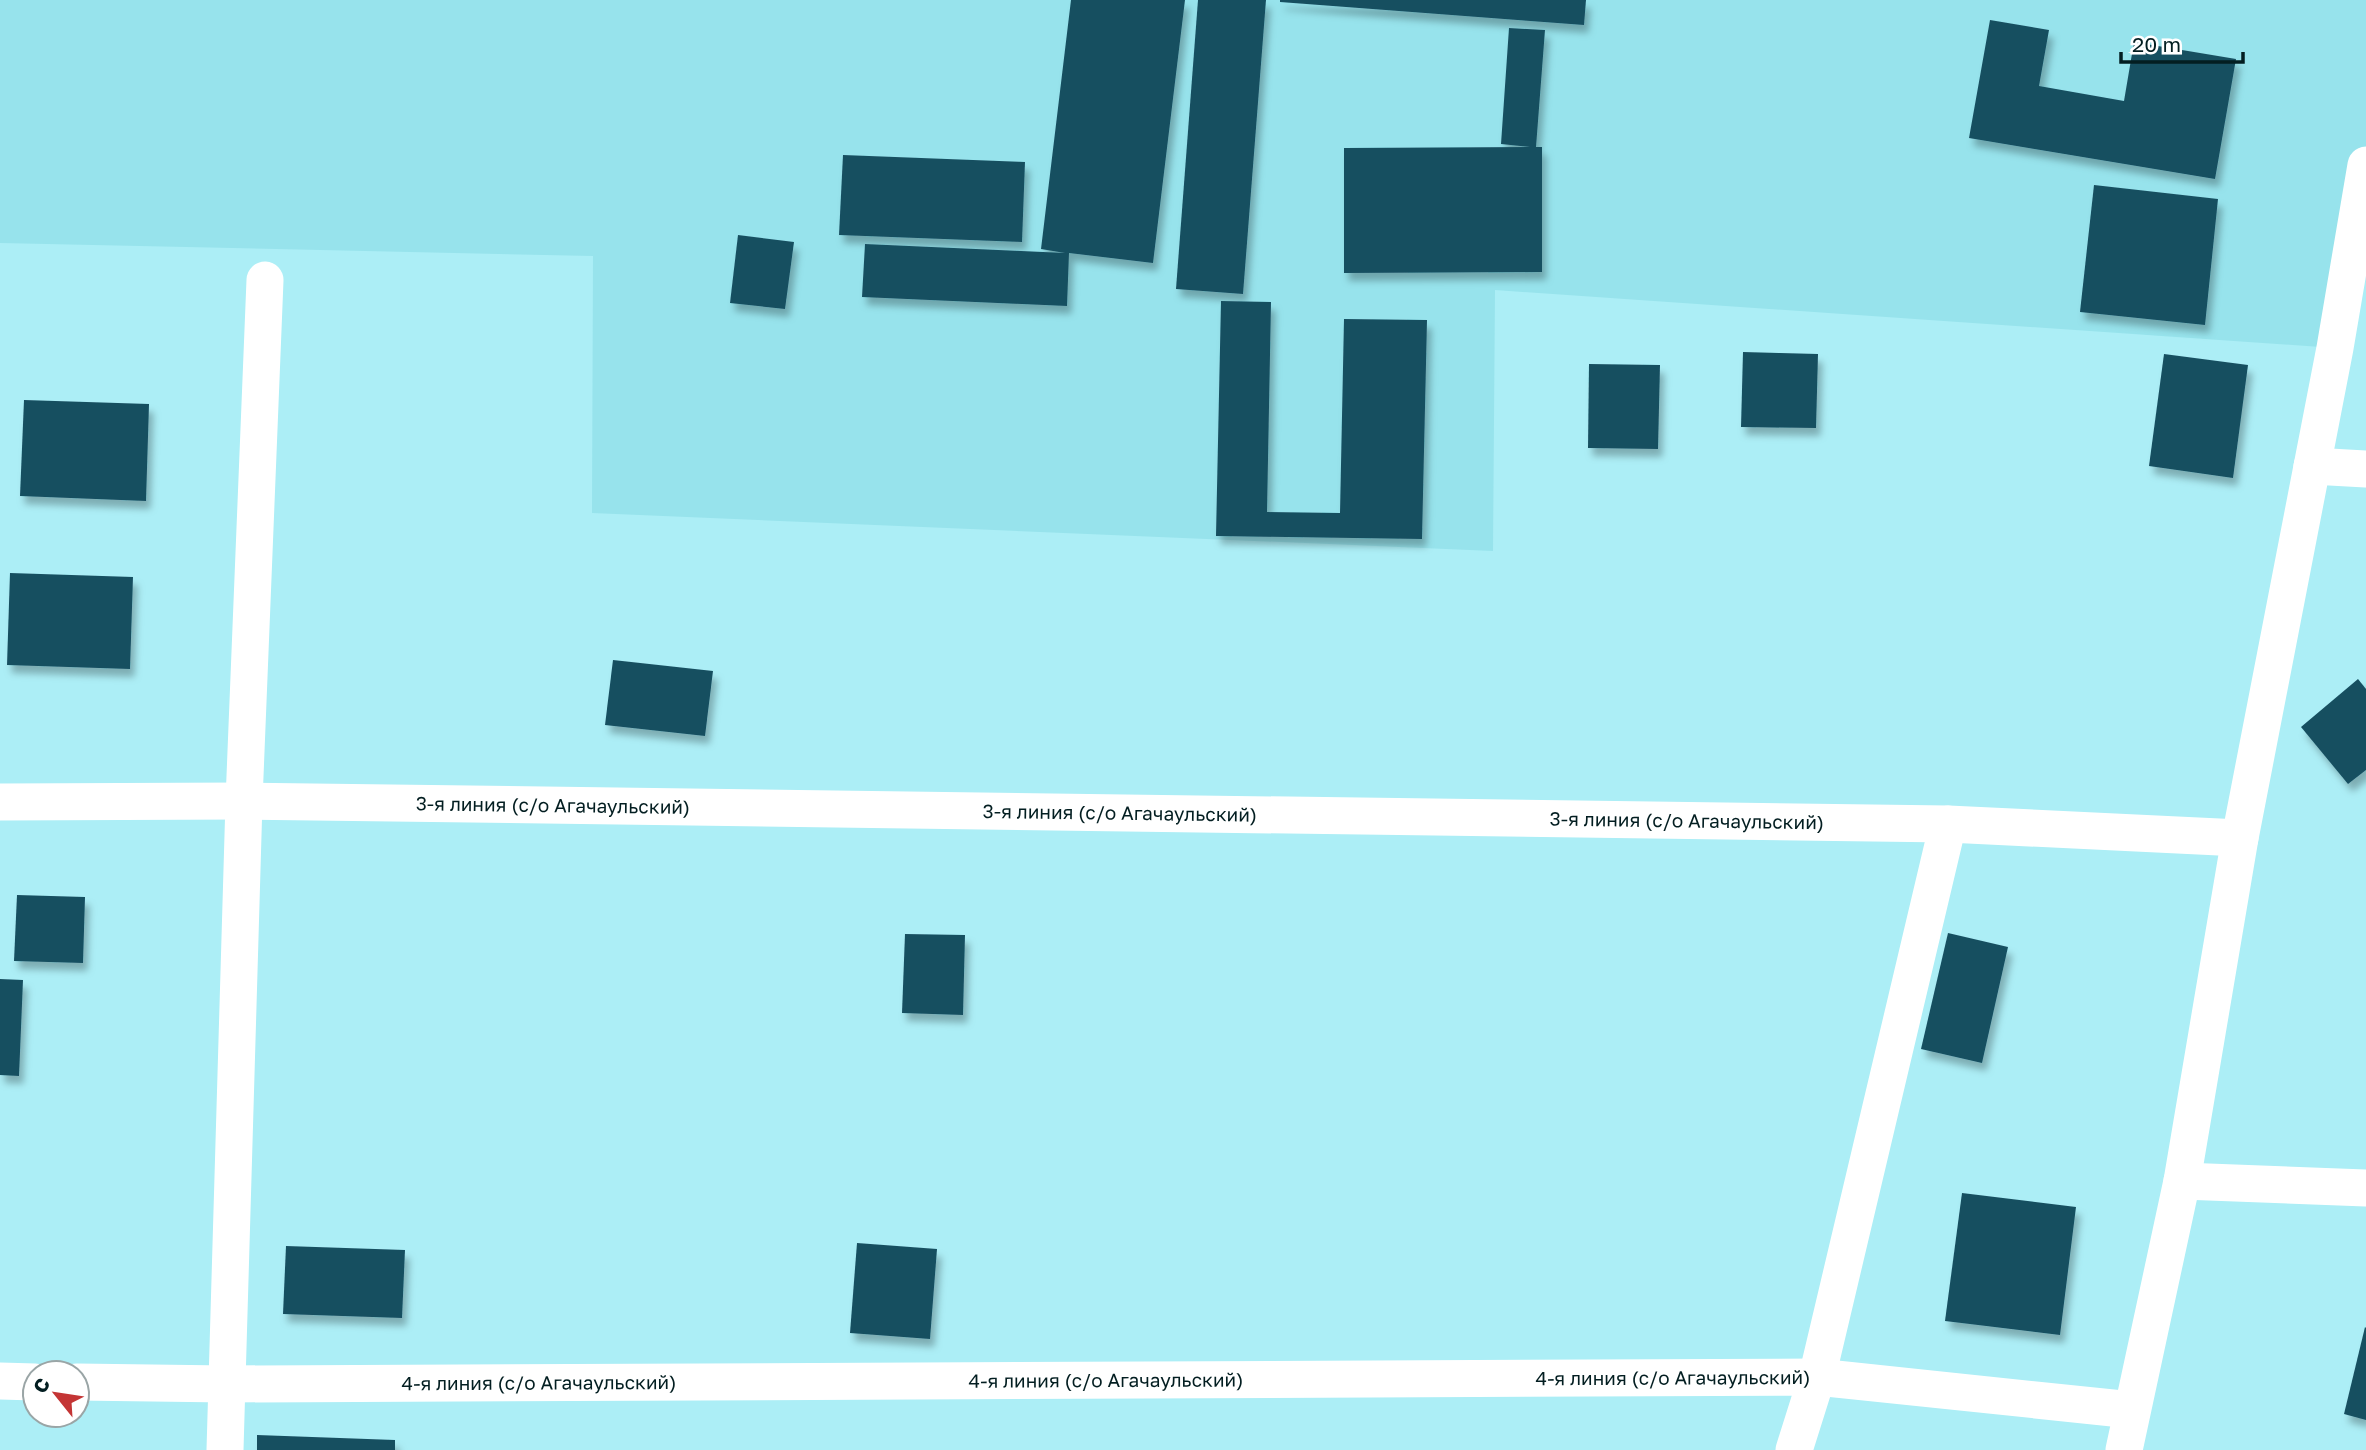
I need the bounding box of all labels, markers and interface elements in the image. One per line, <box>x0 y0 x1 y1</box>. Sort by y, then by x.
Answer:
scale bar <box>2121 21 2244 65</box>
text: 20 m <box>2132 31 2181 57</box>
street label: 3-я линия (с/о Агачаульский) <box>416 791 690 818</box>
street label: 3-я линия (с/о Агачаульский) <box>983 799 1257 826</box>
street label: 3-я линия (с/о Агачаульский) <box>1550 807 1824 833</box>
north arrow <box>21 1359 91 1429</box>
street label: 4-я линия (с/о Агачаульский) <box>1535 1365 1810 1389</box>
street label: 4-я линия (с/о Агачаульский) <box>968 1368 1243 1392</box>
street label: 4-я линия (с/о Агачаульский) <box>401 1370 676 1394</box>
text: С <box>28 1374 54 1397</box>

